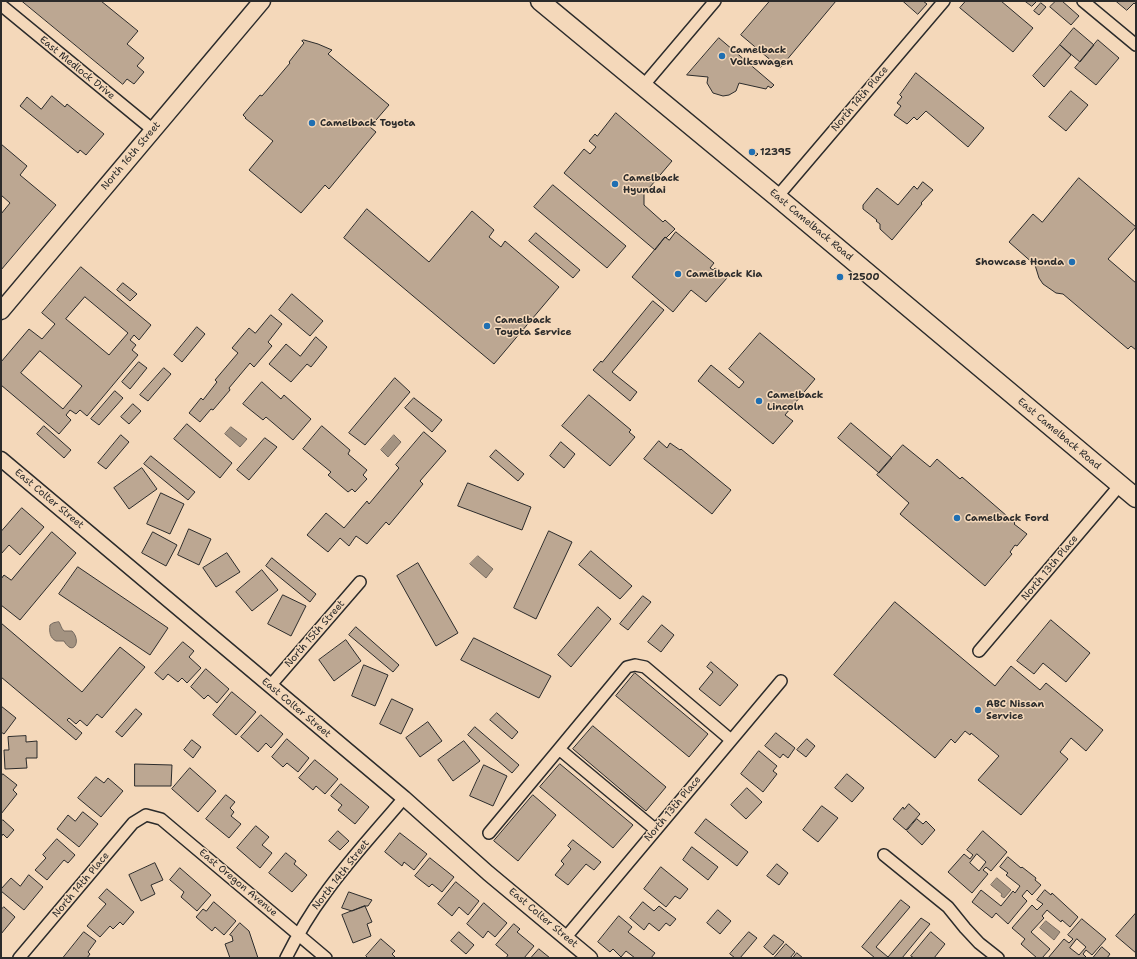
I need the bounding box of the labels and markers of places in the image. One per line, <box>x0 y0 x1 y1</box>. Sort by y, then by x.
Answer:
place label: Camelback Volkswagen <box>730 44 793 68</box>
marker: Camelback Volkswagen <box>717 51 727 61</box>
place label: Camelback Toyota <box>320 117 415 129</box>
marker: Camelback Toyota <box>307 118 317 128</box>
place label: 12395 <box>760 146 791 158</box>
marker: 12395 <box>747 147 757 157</box>
place label: Camelback Hyundai <box>623 172 679 196</box>
marker: Camelback Hyundai <box>610 179 620 189</box>
place label: Showcase Honda <box>975 256 1064 268</box>
marker: Showcase Honda <box>1067 257 1077 267</box>
place label: Camelback Kia <box>686 268 762 280</box>
marker: Camelback Kia <box>673 269 683 279</box>
place label: 12500 <box>848 271 879 283</box>
marker: 12500 <box>835 272 845 282</box>
place label: Camelback Toyota Service <box>495 314 571 338</box>
marker: Camelback Toyota Service <box>482 321 492 331</box>
place label: Camelback Lincoln <box>767 389 823 412</box>
marker: Camelback Lincoln <box>754 396 764 406</box>
place label: Camelback Ford <box>965 512 1049 524</box>
marker: Camelback Ford <box>952 513 962 523</box>
place label: ABC Nissan Service <box>986 698 1044 722</box>
marker: ABC Nissan Service <box>973 705 983 715</box>

